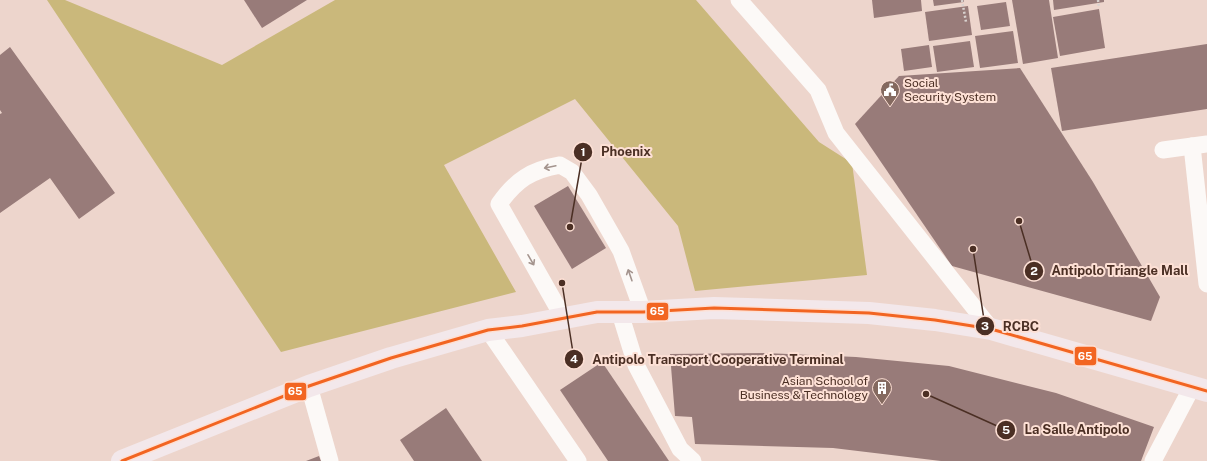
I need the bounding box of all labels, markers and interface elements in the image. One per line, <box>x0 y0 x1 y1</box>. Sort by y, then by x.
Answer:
place label: Social Security System <box>904 76 996 104</box>
public building icon: Social Security System <box>879 79 901 107</box>
callout: Phoenix <box>573 139 658 164</box>
text: Phoenix <box>601 144 651 159</box>
text: 1 <box>580 145 586 159</box>
one-way arrow <box>544 163 557 171</box>
one-way arrow <box>527 254 535 266</box>
callout: Antipolo Triangle Mall <box>1024 258 1197 283</box>
text: Antipolo Triangle Mall <box>1051 263 1189 278</box>
text: 2 <box>1030 264 1038 278</box>
one-way arrow <box>626 270 634 282</box>
line badge: 65 <box>646 302 669 321</box>
text: 65 <box>650 305 664 317</box>
callout: RCBC <box>975 314 1047 339</box>
text: 3 <box>981 319 989 333</box>
text: RCBC <box>1003 319 1039 334</box>
line badge: 65 <box>1074 346 1097 366</box>
callout: Antipolo Transport Cooperative Terminal <box>564 347 852 372</box>
text: 65 <box>1078 350 1092 362</box>
text: 4 <box>570 352 578 366</box>
text: Antipolo Transport Cooperative Terminal <box>592 352 844 367</box>
place label: Asian School of Business & Technology <box>740 374 869 402</box>
building icon: Asian School of Business & Technology <box>871 377 893 405</box>
line badge: 65 <box>284 382 307 401</box>
text: 65 <box>288 385 302 397</box>
callout: La Salle Antipolo <box>996 417 1137 442</box>
text: La Salle Antipolo <box>1025 422 1129 437</box>
text: 5 <box>1002 423 1010 437</box>

